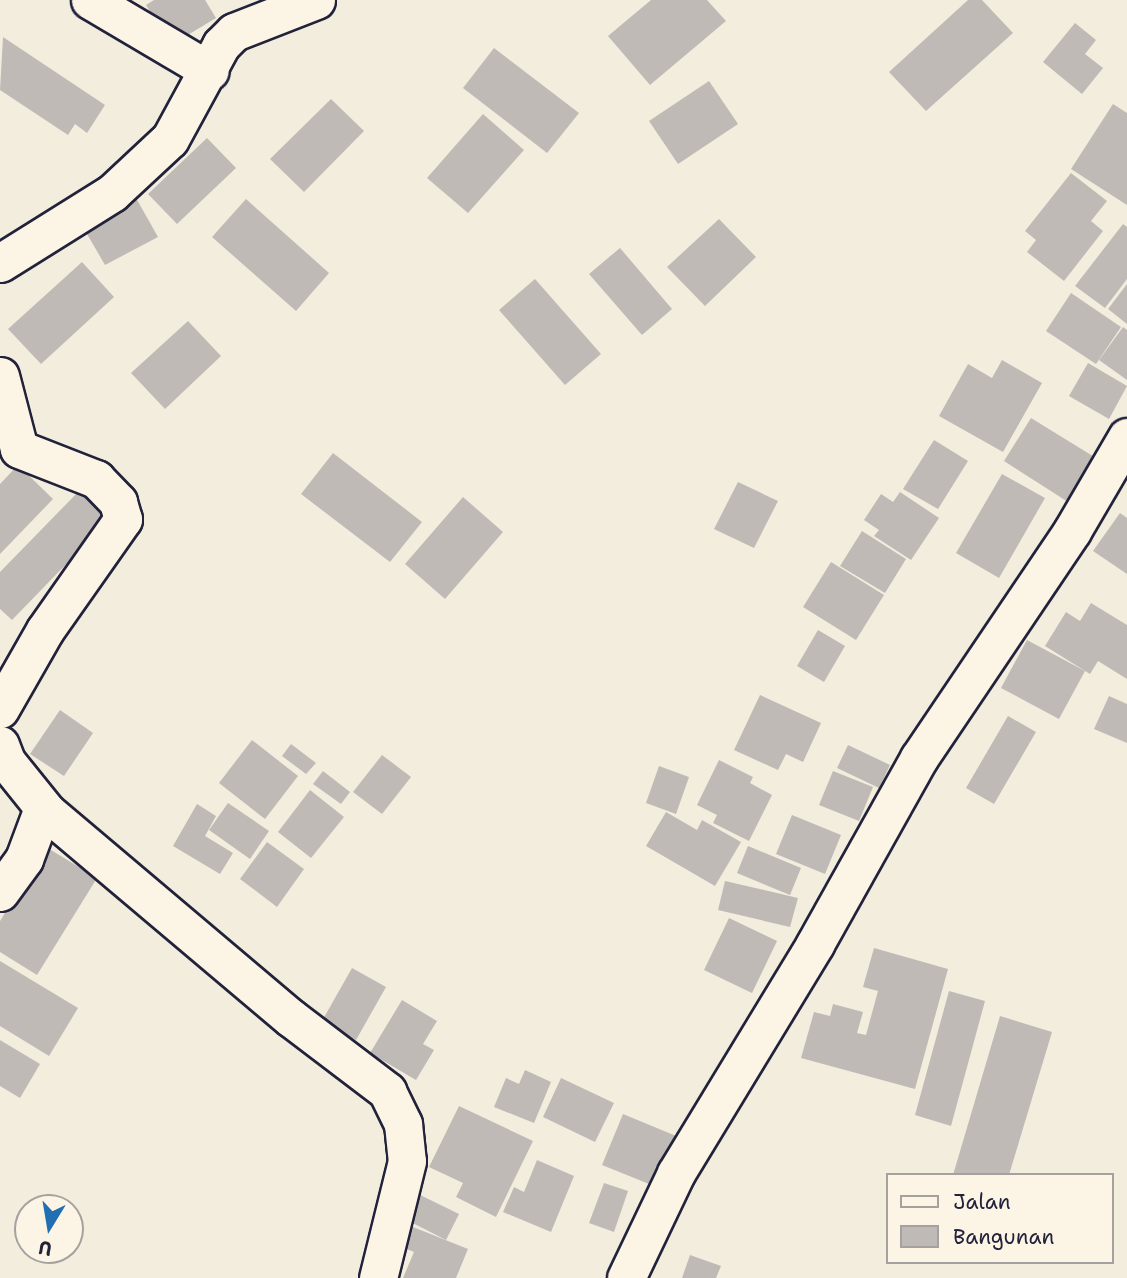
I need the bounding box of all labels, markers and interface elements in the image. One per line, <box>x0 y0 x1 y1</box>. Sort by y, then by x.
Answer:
legend <box>886 1173 1113 1264</box>
text: Jalan <box>953 1188 1011 1216</box>
north arrow <box>14 1194 84 1264</box>
text: Bangunan <box>953 1223 1054 1251</box>
text: U <box>37 1235 54 1262</box>

